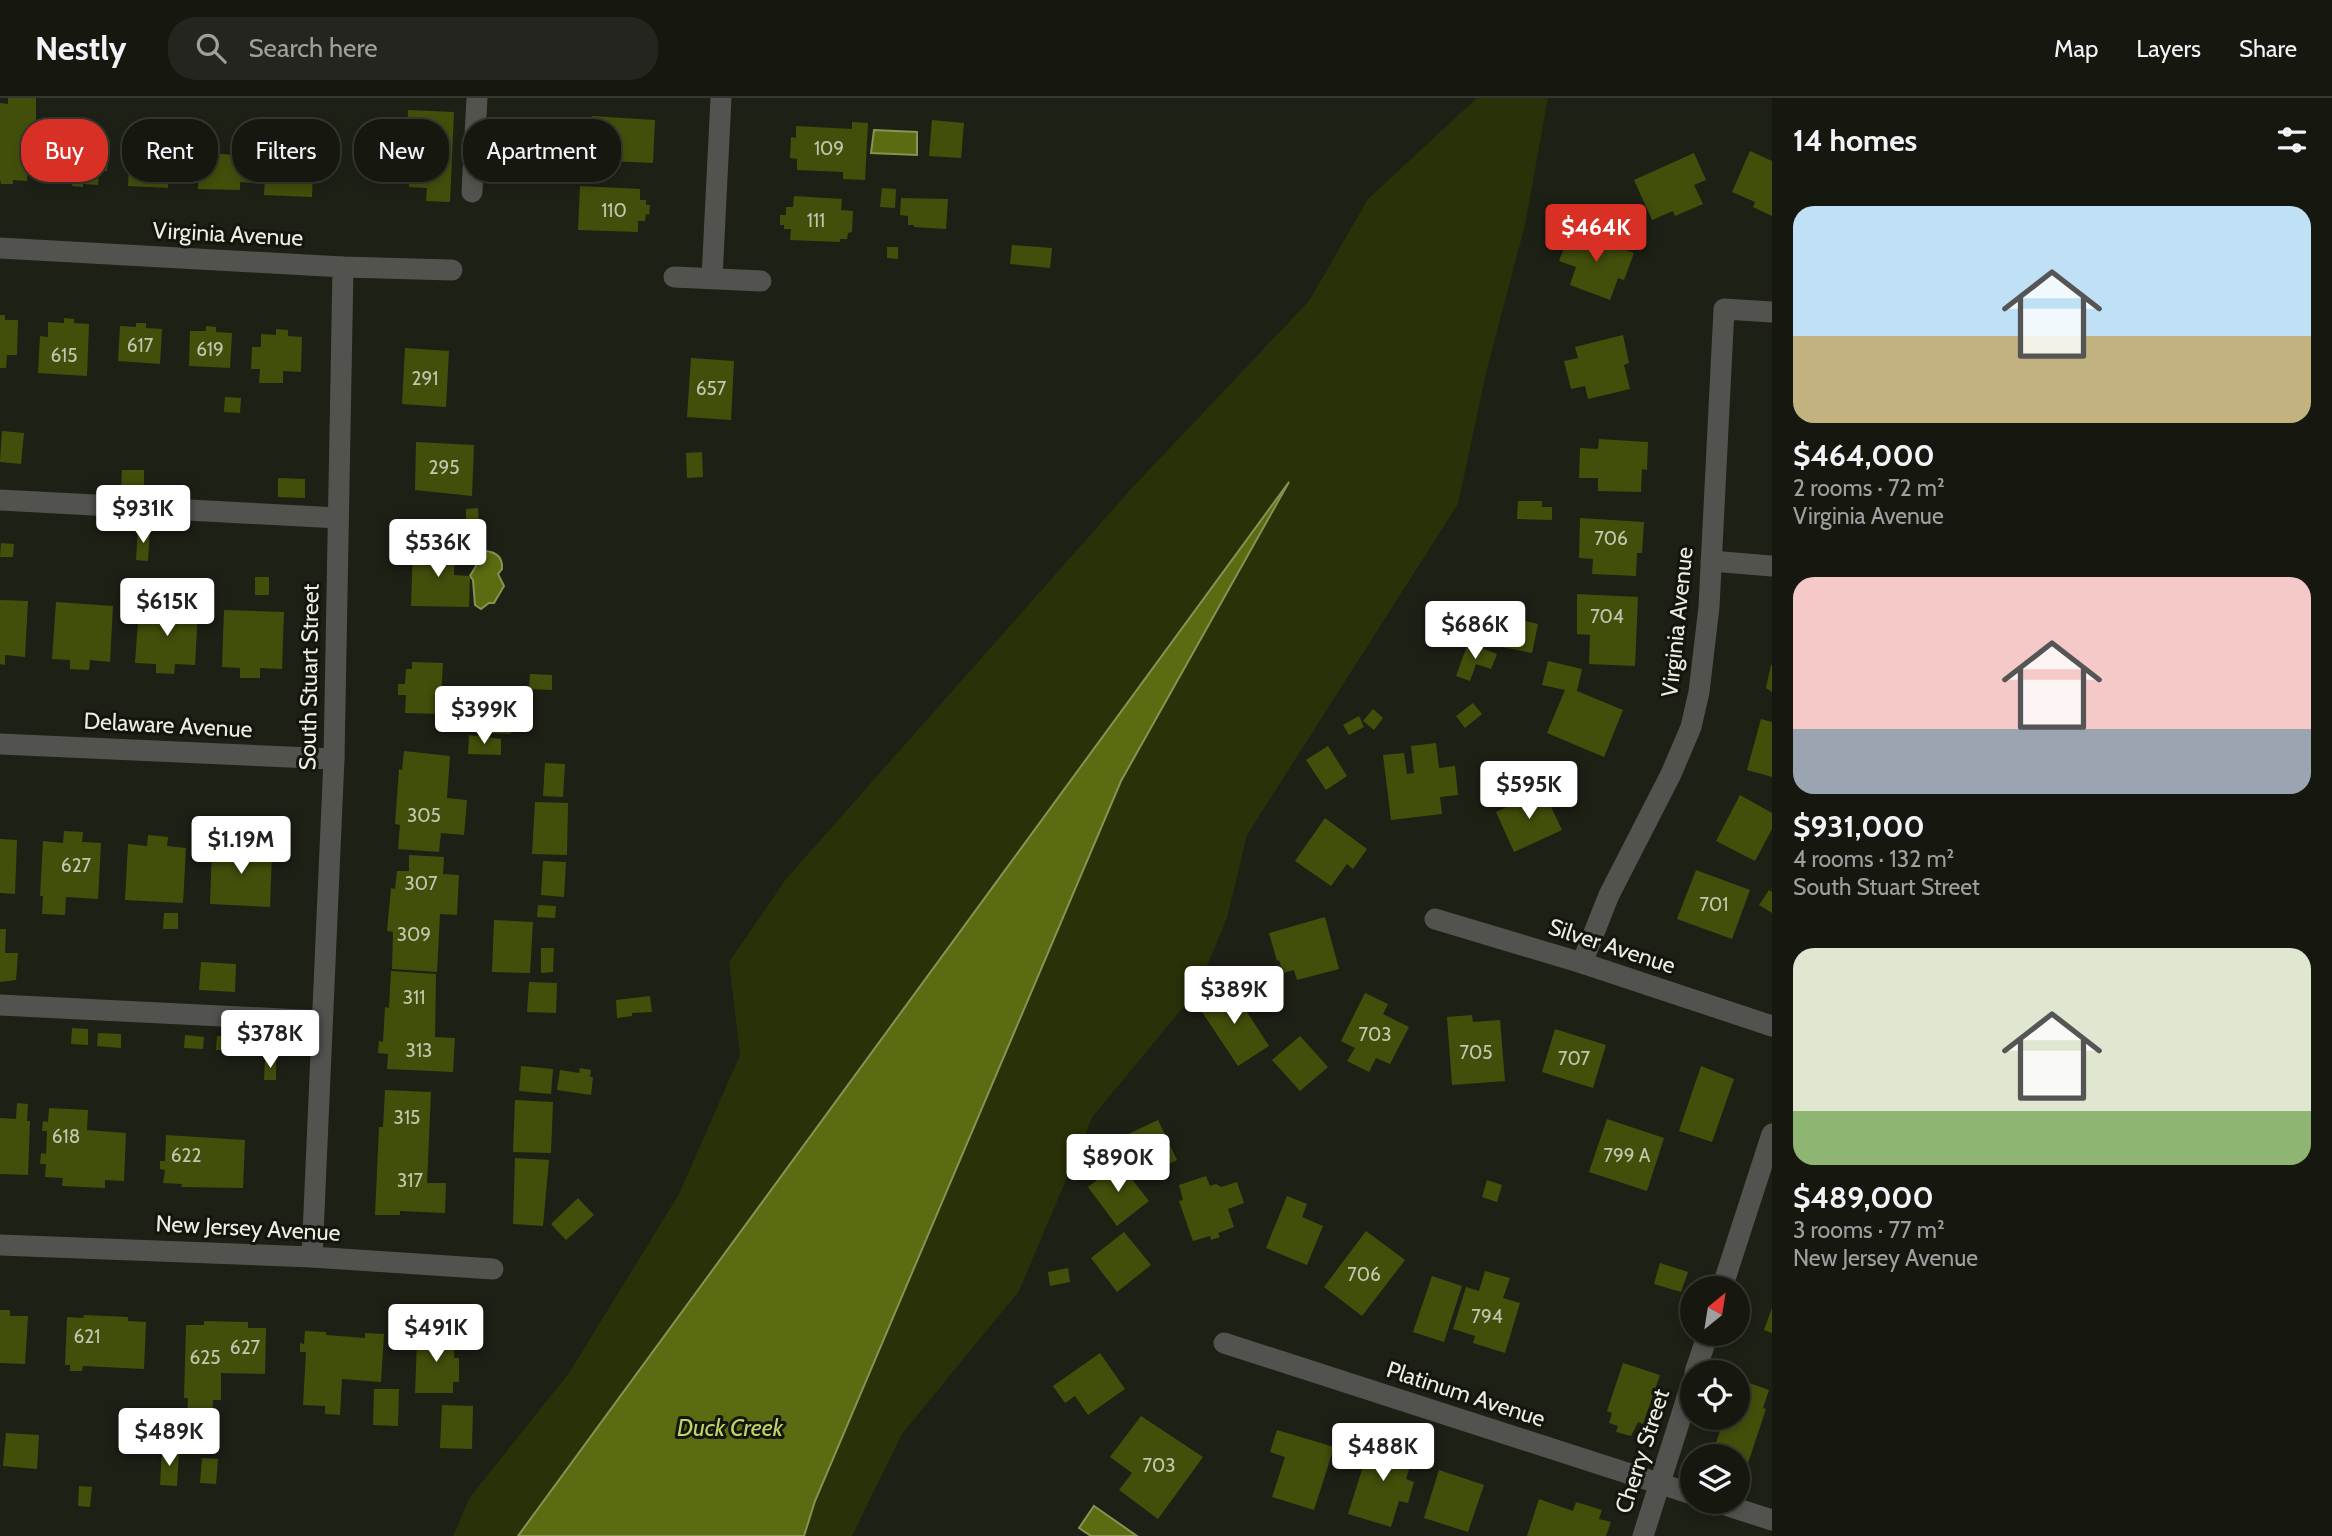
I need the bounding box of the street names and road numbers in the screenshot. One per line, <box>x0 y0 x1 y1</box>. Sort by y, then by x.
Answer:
street label: Virginia Avenue <box>152 216 304 252</box>
street label: Virginia Avenue <box>1655 545 1699 698</box>
street label: South Stuart Street <box>293 583 325 771</box>
street label: Delaware Avenue <box>83 707 253 743</box>
street label: Silver Avenue <box>1545 912 1679 980</box>
street label: New Jersey Avenue <box>155 1209 341 1247</box>
street label: Platinum Avenue <box>1383 1355 1549 1433</box>
street label: Cherry Street <box>1609 1385 1675 1517</box>

